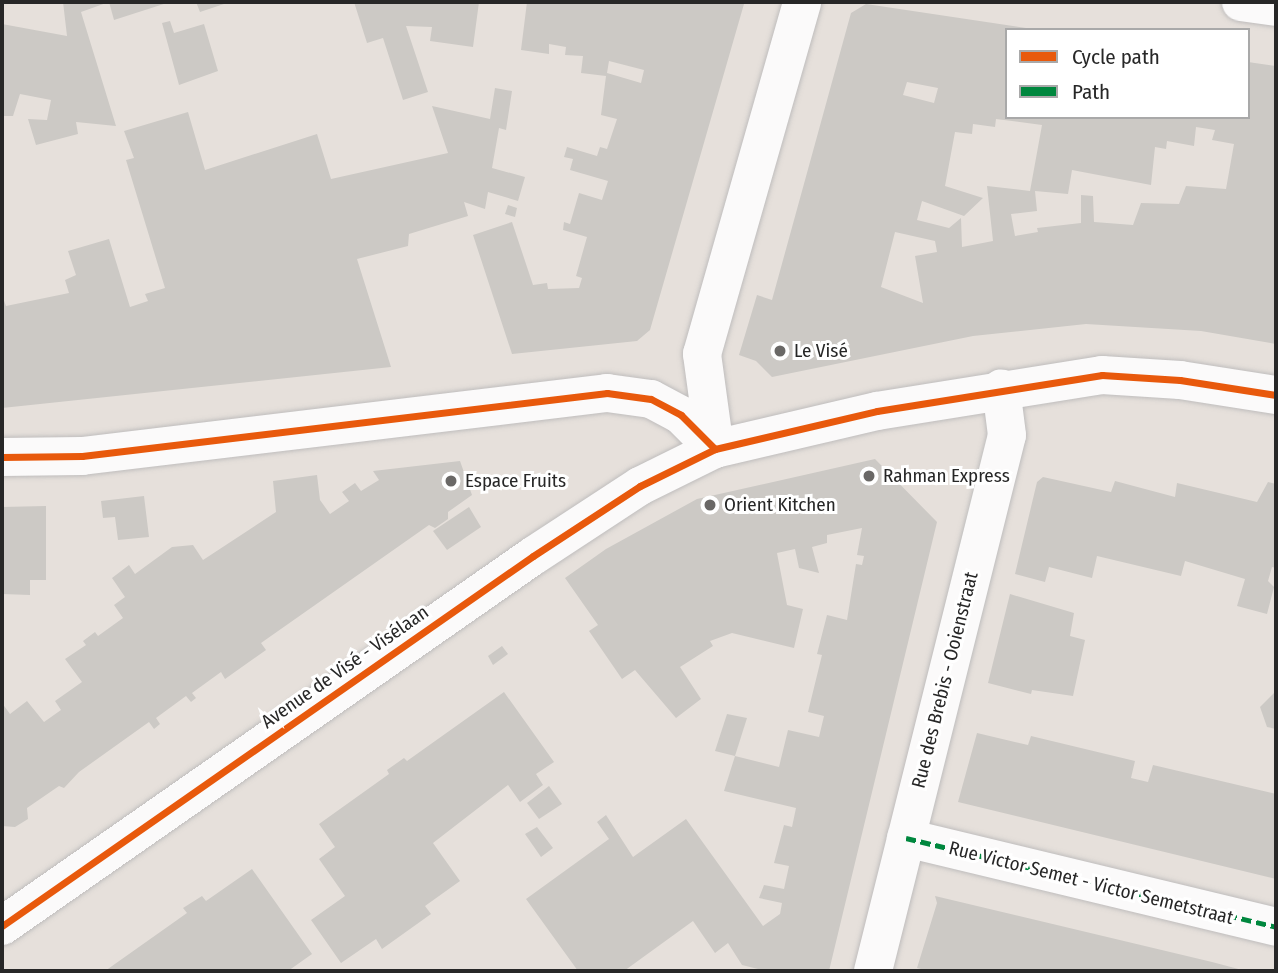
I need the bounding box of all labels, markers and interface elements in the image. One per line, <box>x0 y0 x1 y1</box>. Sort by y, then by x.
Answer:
legend <box>1005 28 1250 119</box>
text: Cycle path <box>1072 44 1160 70</box>
text: Path <box>1072 79 1110 105</box>
place label: Le Visé <box>794 340 848 362</box>
marker: Le Visé <box>772 343 788 359</box>
place label: Rahman Express <box>883 465 1010 487</box>
marker: Rahman Express <box>861 468 877 484</box>
place label: Espace Fruits <box>465 470 566 492</box>
marker: Espace Fruits <box>443 473 459 489</box>
place label: Orient Kitchen <box>724 494 836 516</box>
marker: Orient Kitchen <box>702 497 718 513</box>
street label: Rue des Brebis - Ooienstraat <box>907 569 983 791</box>
street label: Avenue de Visé - Visélaan <box>257 601 433 733</box>
street label: Rue Victor Semet - Victor Semetstraat <box>946 837 1236 929</box>

